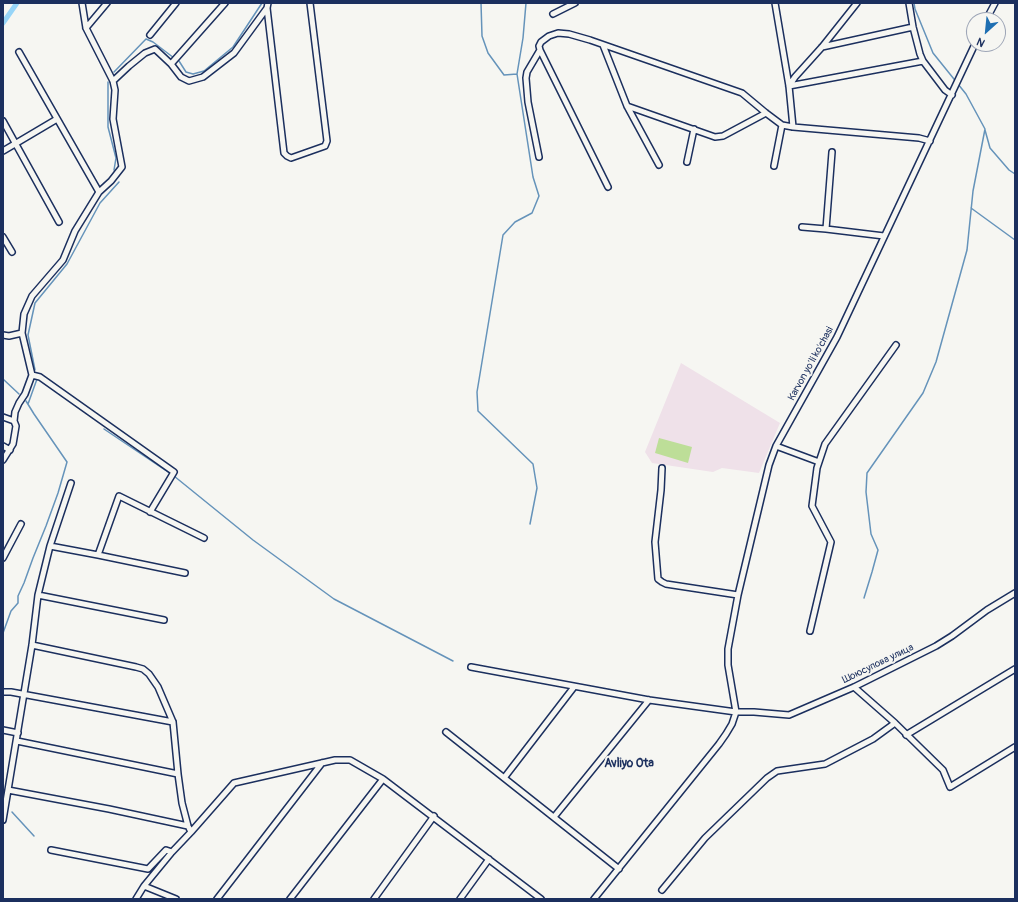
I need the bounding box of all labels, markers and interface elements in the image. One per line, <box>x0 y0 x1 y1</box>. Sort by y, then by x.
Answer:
north arrow <box>966 12 1006 52</box>
text: N <box>975 35 987 50</box>
street label: Karvon yo‘li ko'chasi <box>786 325 836 403</box>
street label: Шоюсупова улица <box>840 642 916 686</box>
district label: Avliyo Ota <box>604 757 654 771</box>

